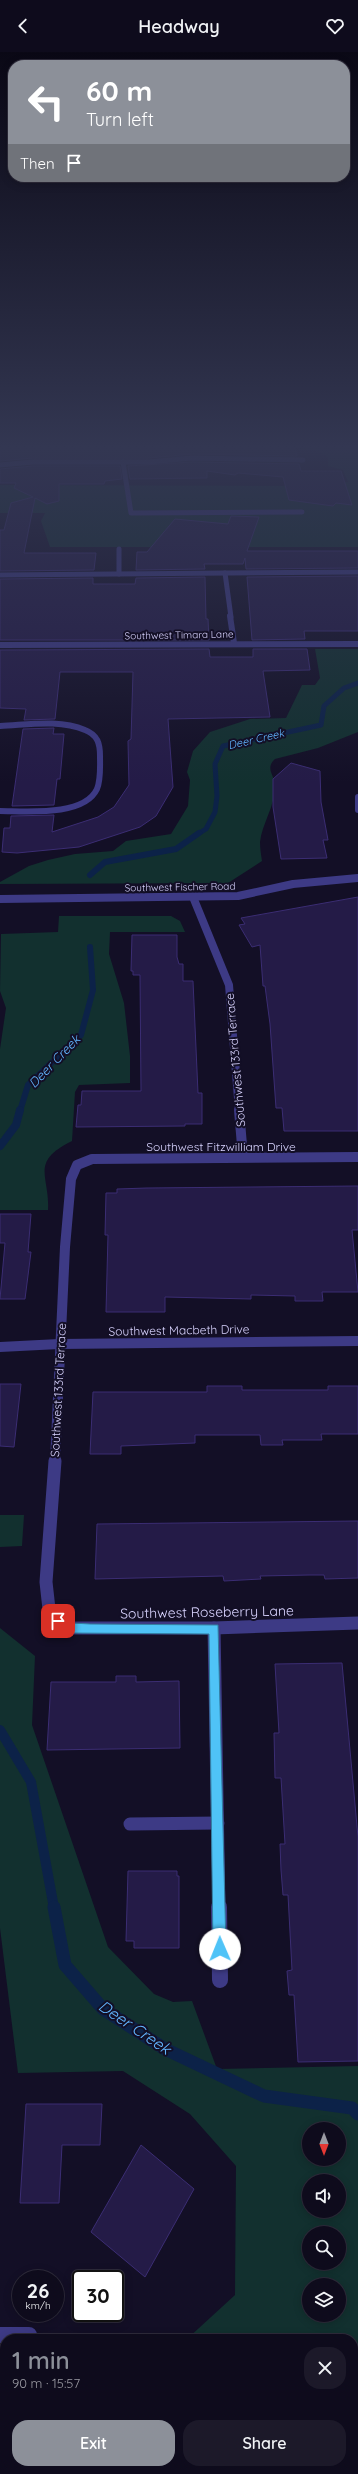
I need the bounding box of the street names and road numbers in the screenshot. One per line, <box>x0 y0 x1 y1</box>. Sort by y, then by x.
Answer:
street label: Southwest Timara Lane <box>124 628 234 642</box>
street label: Southwest Fischer Road <box>124 880 236 894</box>
street label: Southwest 133rd Terrace <box>222 992 248 1128</box>
street label: Southwest Fitzwilliam Drive <box>146 1139 296 1154</box>
street label: Southwest Macbeth Drive <box>108 1321 250 1339</box>
street label: Southwest 133rd Terrace <box>47 1322 69 1457</box>
street label: Southwest Roseberry Lane <box>120 1601 294 1623</box>

